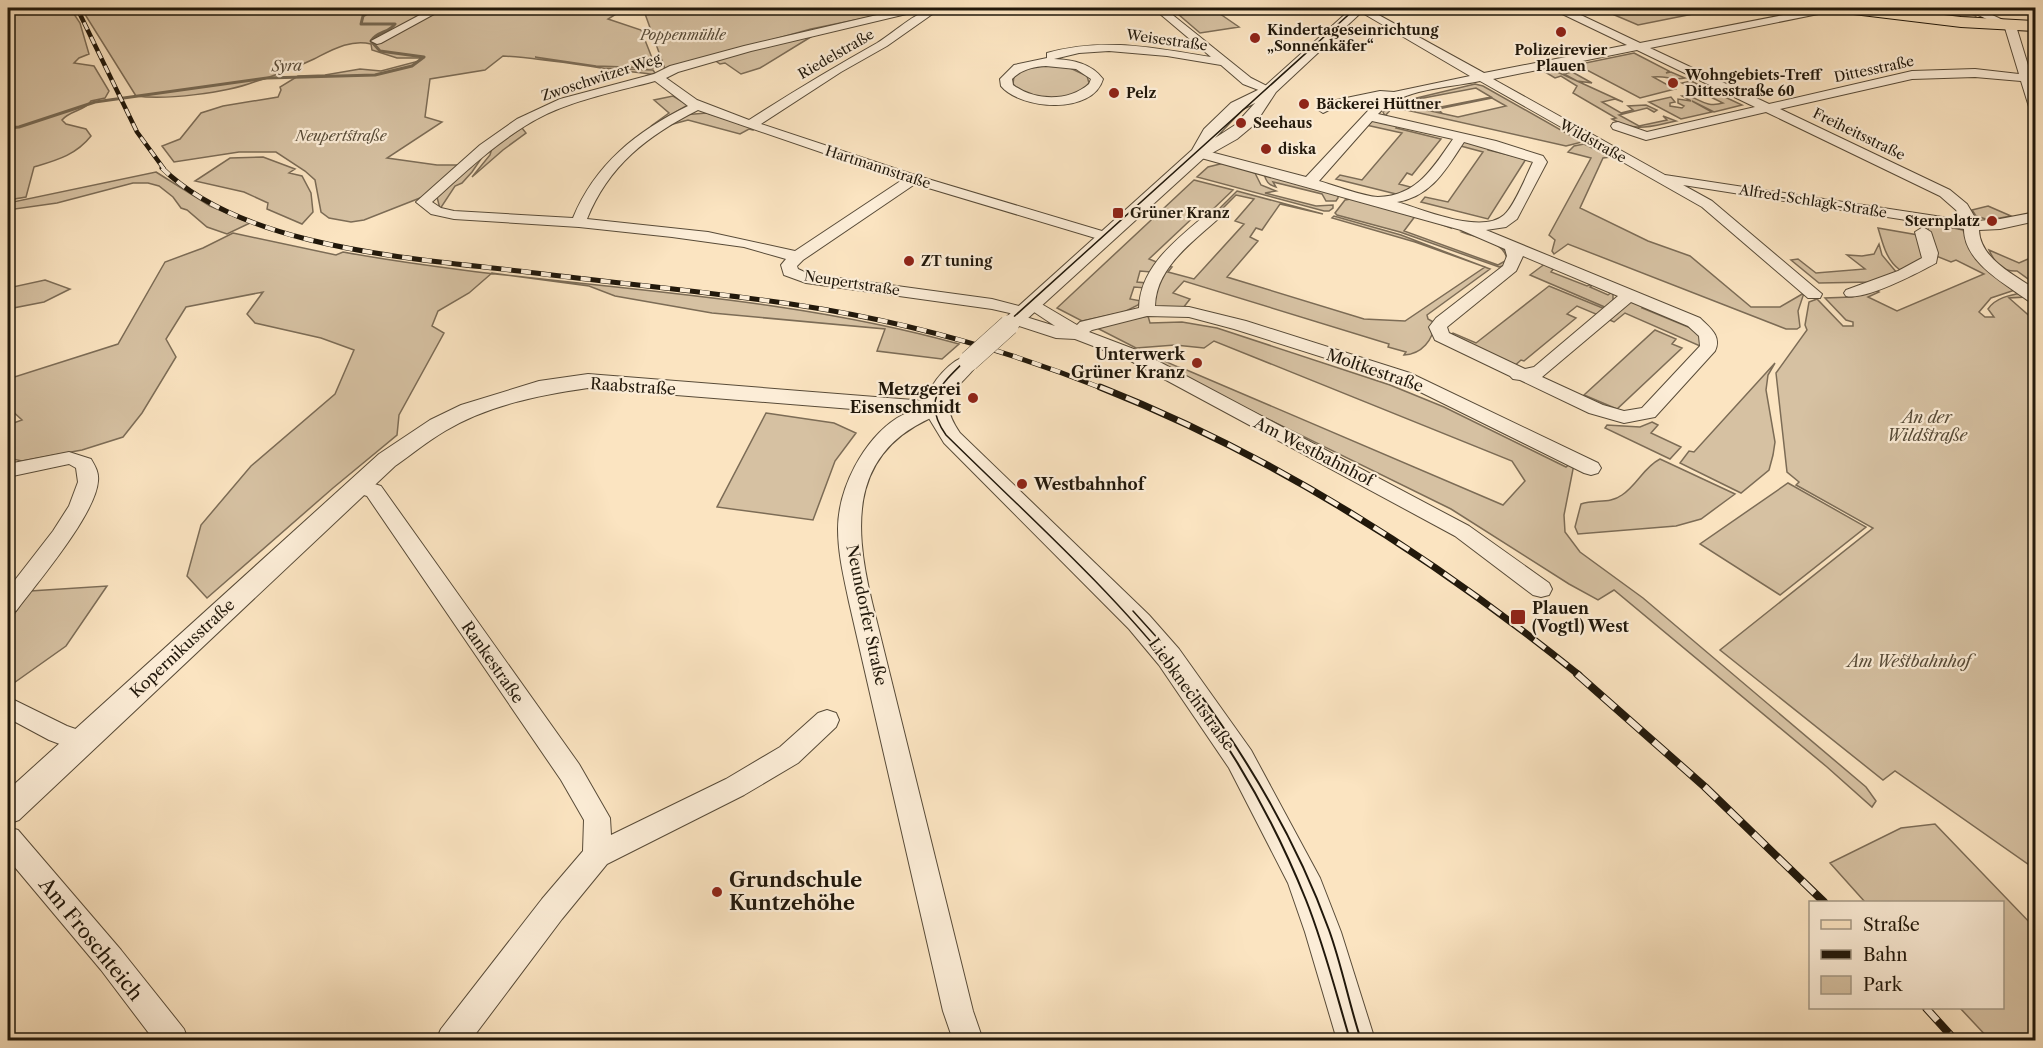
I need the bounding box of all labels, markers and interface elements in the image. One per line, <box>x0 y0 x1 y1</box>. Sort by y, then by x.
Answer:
place label: Kindertageseinrichtung „Sonnenkäfer“ <box>1267 21 1439 55</box>
street label: Riedelstraße <box>795 25 877 83</box>
street label: Weisestraße <box>1124 25 1209 55</box>
marker: Polizeirevier Plauen <box>1554 25 1568 39</box>
park label: Poppenmühle <box>639 26 727 44</box>
marker: Kindertageseinrichtung „Sonnenkäfer“ <box>1248 31 1262 45</box>
place label: Polizeirevier Plauen <box>1515 41 1608 75</box>
street label: Zwoschwitzer Weg <box>539 49 664 105</box>
street label: Dittesstraße <box>1832 52 1916 86</box>
water label: Syra <box>271 55 302 76</box>
place label: Wohngebiets-Treff Dittesstraße 60 <box>1684 66 1823 100</box>
marker: Wohngebiets-Treff Dittesstraße 60 <box>1666 76 1680 90</box>
place label: Pelz <box>1126 84 1157 102</box>
marker: Pelz <box>1107 86 1121 100</box>
place label: Bäckerei Hüttner <box>1316 95 1441 113</box>
marker: Bäckerei Hüttner <box>1297 97 1311 111</box>
street label: Freiheitsstraße <box>1810 104 1908 164</box>
place label: Seehaus <box>1253 114 1312 132</box>
street label: Wildstraße <box>1555 115 1630 167</box>
marker: Seehaus <box>1234 116 1248 130</box>
park label: Neupertstraße <box>295 127 388 145</box>
place label: diska <box>1278 140 1317 158</box>
street label: Hartmannstraße <box>823 141 933 193</box>
marker: diska <box>1259 142 1273 156</box>
street label: Alfred-Schlagk-Straße <box>1737 180 1888 222</box>
place label: Grüner Kranz <box>1130 204 1230 222</box>
marker: Grüner Kranz <box>1111 206 1125 220</box>
place label: Sternplatz <box>1905 212 1980 230</box>
marker: Sternplatz <box>1985 214 1999 228</box>
place label: ZT tuning <box>921 252 993 270</box>
marker: ZT tuning <box>902 254 916 268</box>
street label: Neupertstraße <box>803 267 901 299</box>
place label: Unterwerk Grüner Kranz <box>1071 344 1185 382</box>
street label: Moltkestraße <box>1324 344 1426 396</box>
marker: Unterwerk Grüner Kranz <box>1190 356 1204 370</box>
street label: Raabstraße <box>589 373 677 399</box>
place label: Metzgerei Eisenschmidt <box>850 379 962 417</box>
marker: Metzgerei Eisenschmidt <box>966 391 980 405</box>
park label: An der Wildstraße <box>1887 407 1969 445</box>
street label: Am Westbahnhof <box>1250 412 1379 491</box>
place label: Westbahnhof <box>1033 474 1147 494</box>
marker: Westbahnhof <box>1015 477 1029 491</box>
street label: Neundorfer Straße <box>842 543 892 687</box>
street label: Kopernikusstraße <box>125 594 239 702</box>
place label: Plauen (Vogtl) West <box>1532 598 1629 636</box>
marker: Plauen (Vogtl) West <box>1509 608 1527 626</box>
street label: Rankestraße <box>457 617 529 707</box>
street label: Liebknechtstraße <box>1145 634 1239 754</box>
park label: Am Westbahnhof <box>1844 651 1977 671</box>
place label: Grundschule Kuntzehöhe <box>729 868 862 915</box>
street label: Am Froschteich <box>33 872 148 1006</box>
marker: Grundschule Kuntzehöhe <box>710 885 724 899</box>
legend <box>1809 901 2004 1009</box>
text: Straße <box>1863 914 1920 936</box>
text: Bahn <box>1863 944 1908 966</box>
text: Park <box>1863 974 1904 996</box>

